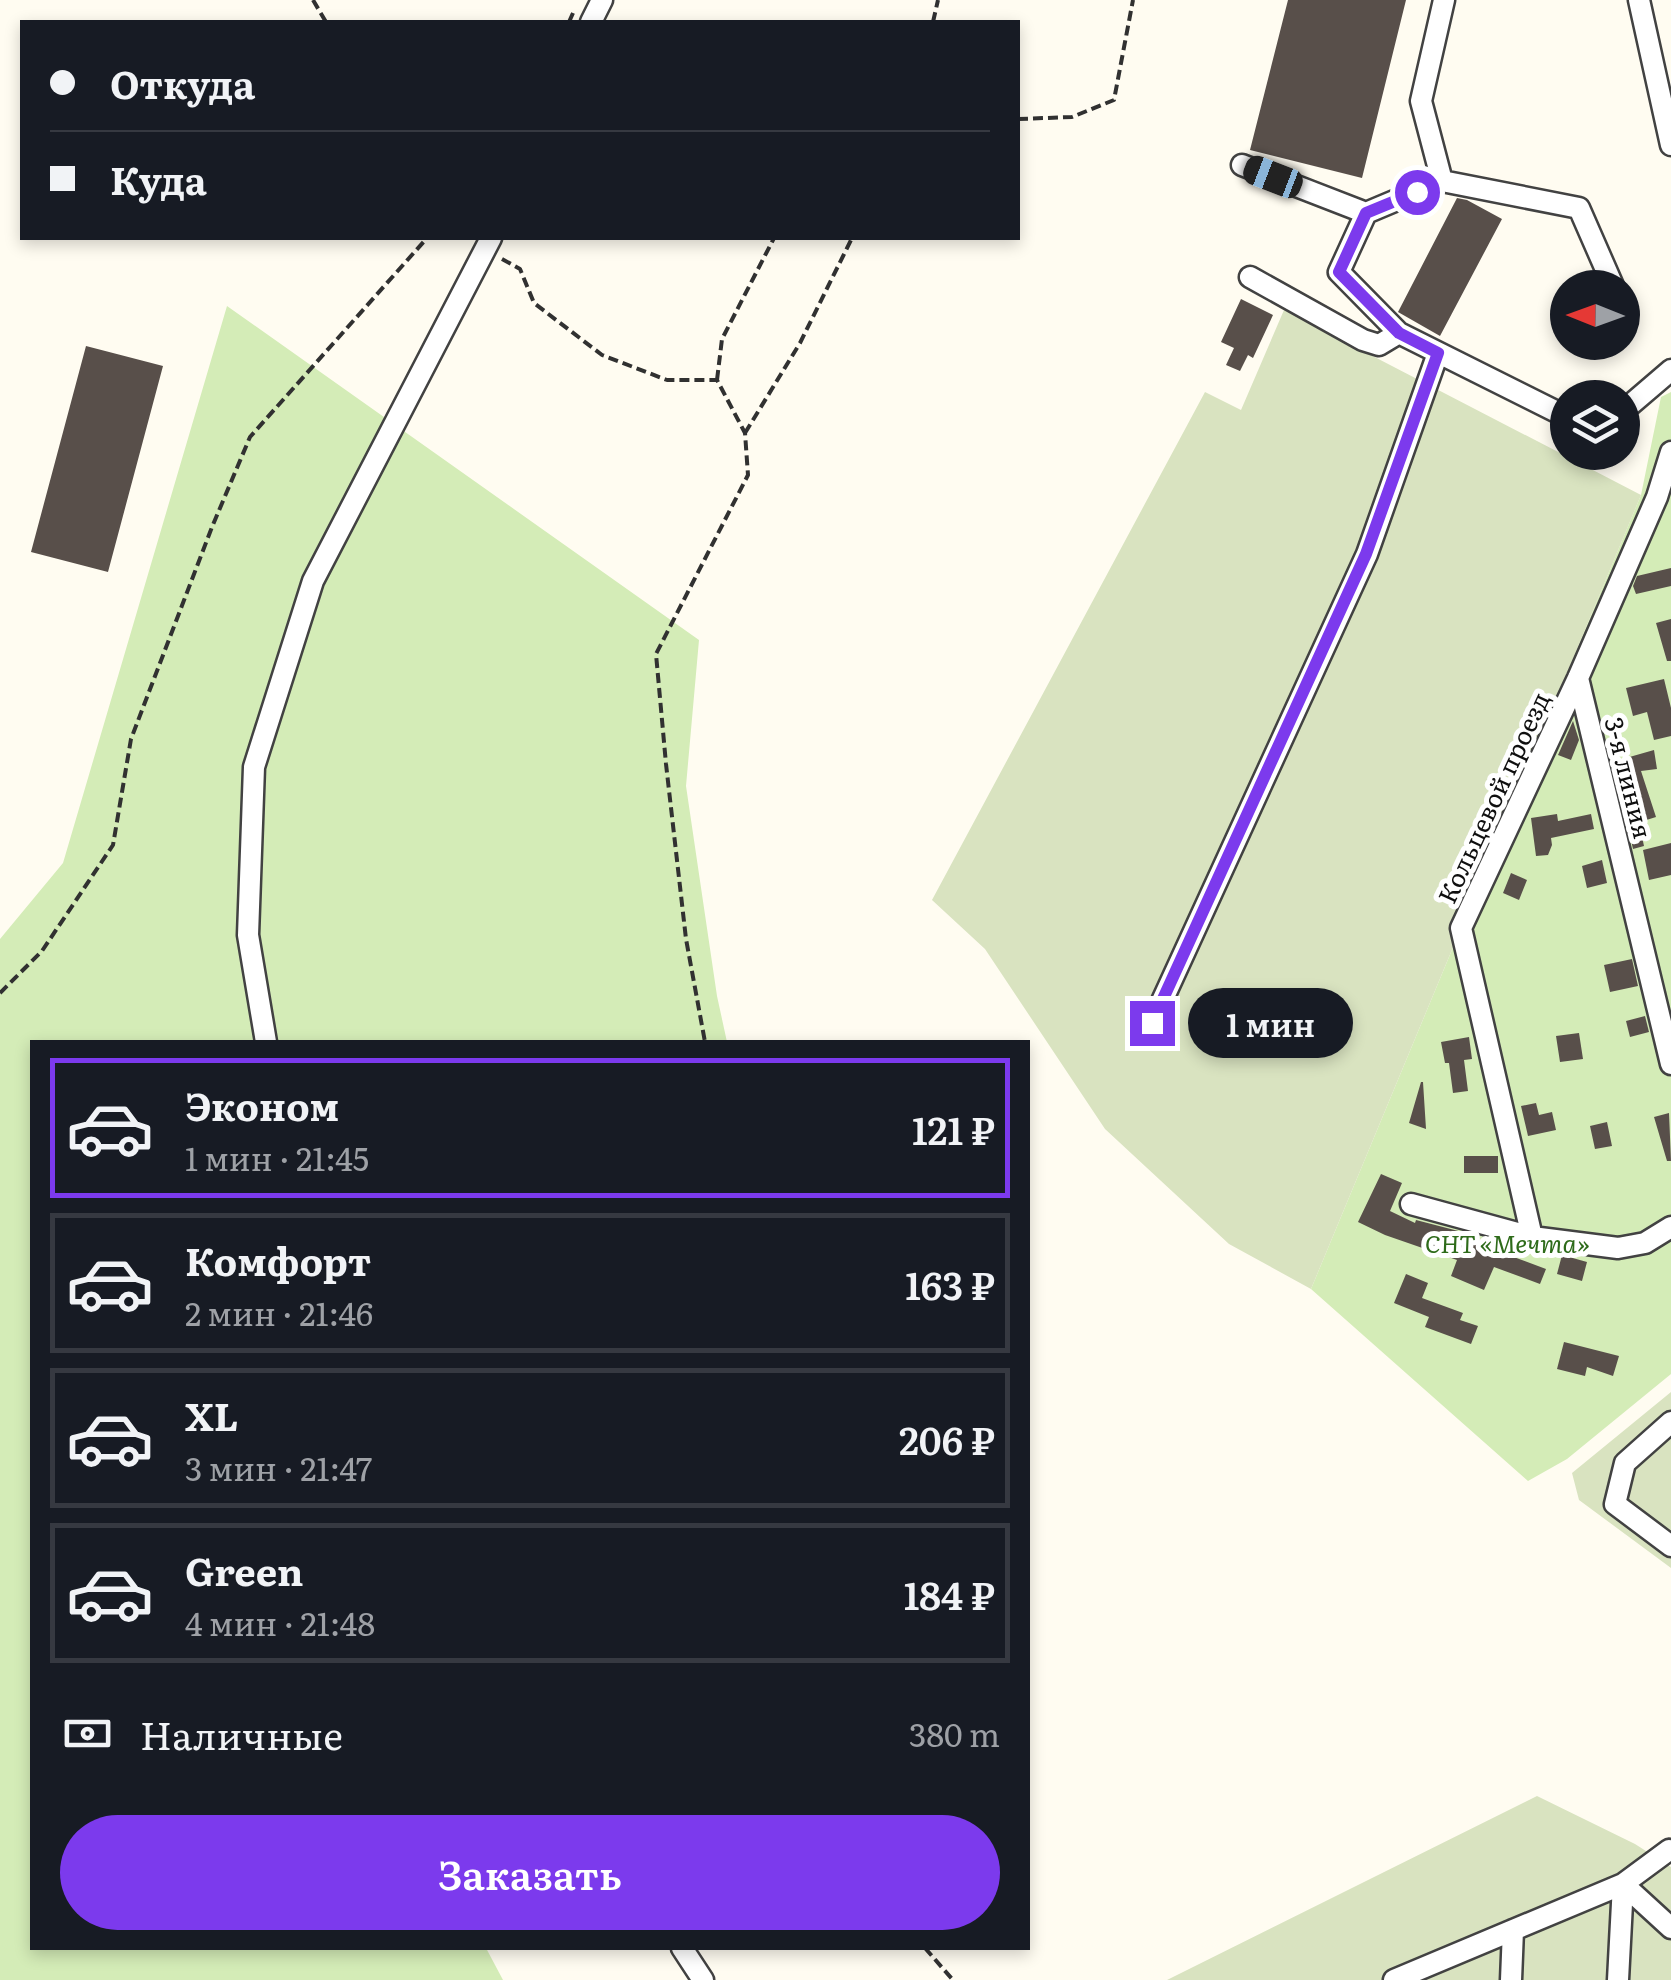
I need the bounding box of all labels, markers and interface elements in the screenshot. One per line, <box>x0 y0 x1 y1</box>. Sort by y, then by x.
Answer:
text: Откуда <box>110 54 255 111</box>
text: Куда <box>110 150 207 207</box>
car <box>1240 152 1306 202</box>
route start <box>1395 170 1440 215</box>
north arrow <box>1550 270 1640 360</box>
map controls <box>1550 270 1640 470</box>
button: layers <box>1550 380 1640 470</box>
street label: Кольцевой проезд <box>1427 685 1558 909</box>
street label: 3-я линия <box>1596 713 1662 842</box>
callout: 1 мин <box>1187 988 1352 1058</box>
text: 1 мин <box>1226 999 1315 1047</box>
route end <box>1130 1001 1175 1046</box>
text: Эконом <box>185 1076 339 1133</box>
icon: car <box>65 1083 155 1173</box>
text: 121 ₽ <box>912 1100 995 1157</box>
text: 1 мин · 21:45 <box>185 1133 369 1181</box>
park label: СНТ «Мечта» <box>1425 1224 1590 1261</box>
text: Комфорт <box>185 1231 371 1288</box>
icon: car <box>65 1238 155 1328</box>
text: 163 ₽ <box>905 1255 995 1312</box>
text: 2 мин · 21:46 <box>185 1288 373 1336</box>
text: XL <box>185 1386 238 1443</box>
icon: car <box>65 1393 155 1483</box>
text: 206 ₽ <box>899 1410 995 1467</box>
text: 3 мин · 21:47 <box>185 1443 372 1491</box>
text: Green <box>185 1541 303 1598</box>
icon: car <box>65 1548 155 1638</box>
text: 184 ₽ <box>904 1565 995 1622</box>
text: 4 мин · 21:48 <box>185 1598 375 1646</box>
text: Наличные <box>140 1705 343 1762</box>
icon: cash <box>60 1706 115 1761</box>
text: 380 m <box>909 1709 1000 1757</box>
button: Заказать <box>60 1815 1000 1930</box>

